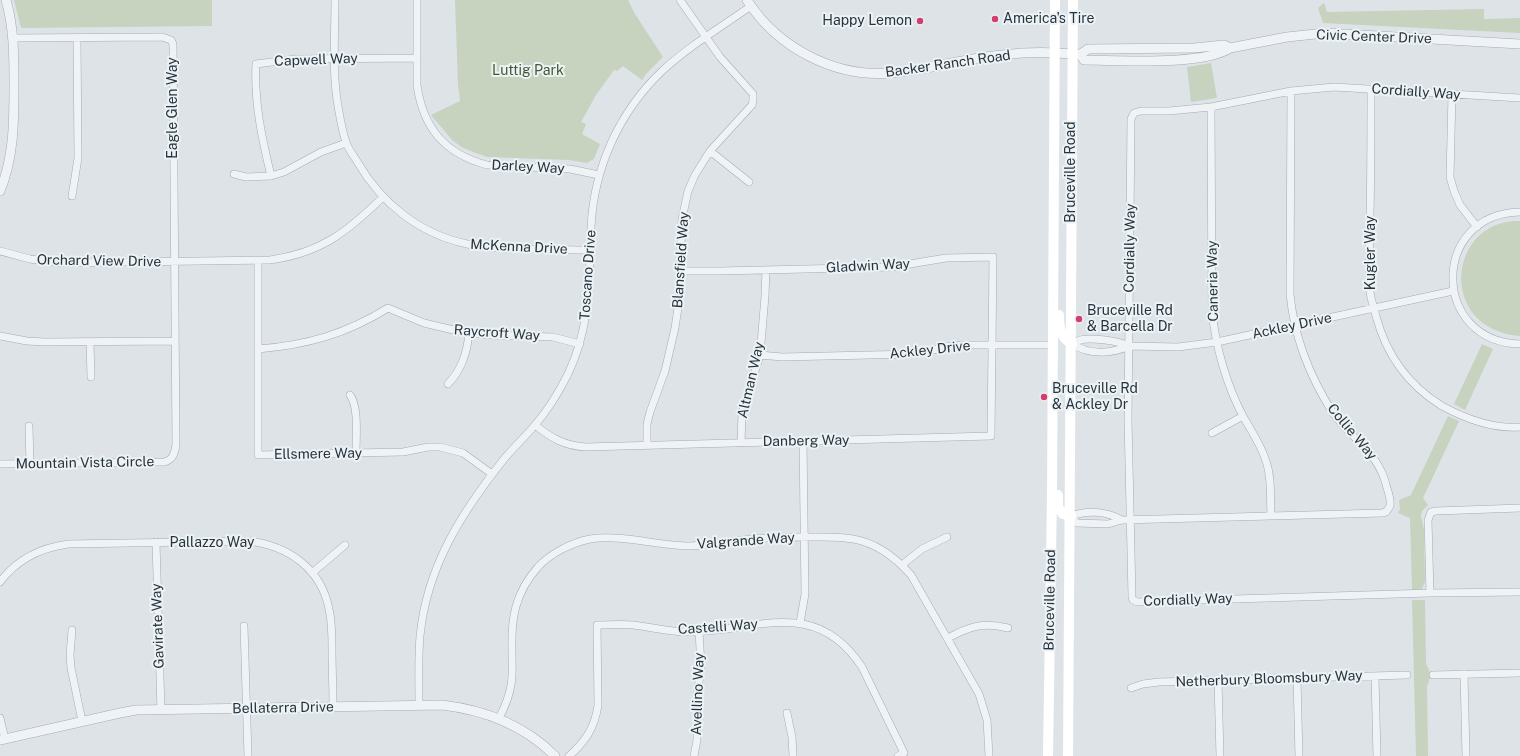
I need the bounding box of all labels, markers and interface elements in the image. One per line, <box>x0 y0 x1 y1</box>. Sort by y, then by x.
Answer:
place label: America's Tire <box>1003 11 1094 27</box>
place label: Happy Lemon <box>822 13 912 29</box>
marker: America's Tire <box>990 14 1000 24</box>
marker: Happy Lemon <box>915 16 925 26</box>
street label: Civic Center Drive <box>1316 27 1432 47</box>
street label: Backer Ranch Road <box>884 47 1012 81</box>
street label: Capwell Way <box>274 50 358 70</box>
street label: Eagle Glen Way <box>165 57 181 159</box>
park label: Luttig Park <box>492 63 564 79</box>
street label: Cordially Way <box>1371 81 1461 103</box>
street label: Bruceville Road <box>1063 121 1079 223</box>
street label: Darley Way <box>491 157 565 177</box>
street label: Cordially Way <box>1121 203 1139 293</box>
street label: Blansfield Way <box>669 211 693 309</box>
street label: Kugler Way <box>1363 216 1379 290</box>
street label: Toscano Drive <box>576 229 600 321</box>
street label: McKenna Drive <box>470 236 568 258</box>
street label: Caneria Way <box>1204 240 1222 322</box>
street label: Orchard View Drive <box>37 252 161 270</box>
street label: Gladwin Way <box>826 255 910 277</box>
place label: Bruceville Rd & Barcella Dr <box>1087 303 1173 336</box>
street label: Ackley Drive <box>1251 309 1333 343</box>
marker: Bruceville Rd & Barcella Dr <box>1074 314 1084 324</box>
street label: Raycroft Way <box>453 322 541 344</box>
street label: Ackley Drive <box>889 337 971 363</box>
street label: Altman Way <box>734 340 768 420</box>
place label: Bruceville Rd & Ackley Dr <box>1052 381 1138 414</box>
marker: Bruceville Rd & Ackley Dr <box>1039 392 1049 402</box>
street label: Collie Way <box>1324 400 1380 464</box>
street label: Danberg Way <box>762 432 850 450</box>
street label: Ellsmere Way <box>274 445 362 463</box>
street label: Mountain Vista Circle <box>16 453 154 473</box>
street label: Valgrande Way <box>696 529 796 553</box>
street label: Pallazzo Way <box>169 535 255 551</box>
street label: Bruceville Road <box>1041 549 1059 651</box>
street label: Gavirate Way <box>148 583 168 669</box>
street label: Cordially Way <box>1143 590 1233 610</box>
street label: Castelli Way <box>677 616 759 638</box>
street label: Avellino Way <box>688 652 708 736</box>
street label: Netherbury Bloomsbury Way <box>1175 667 1363 691</box>
street label: Bellaterra Drive <box>232 699 334 717</box>

